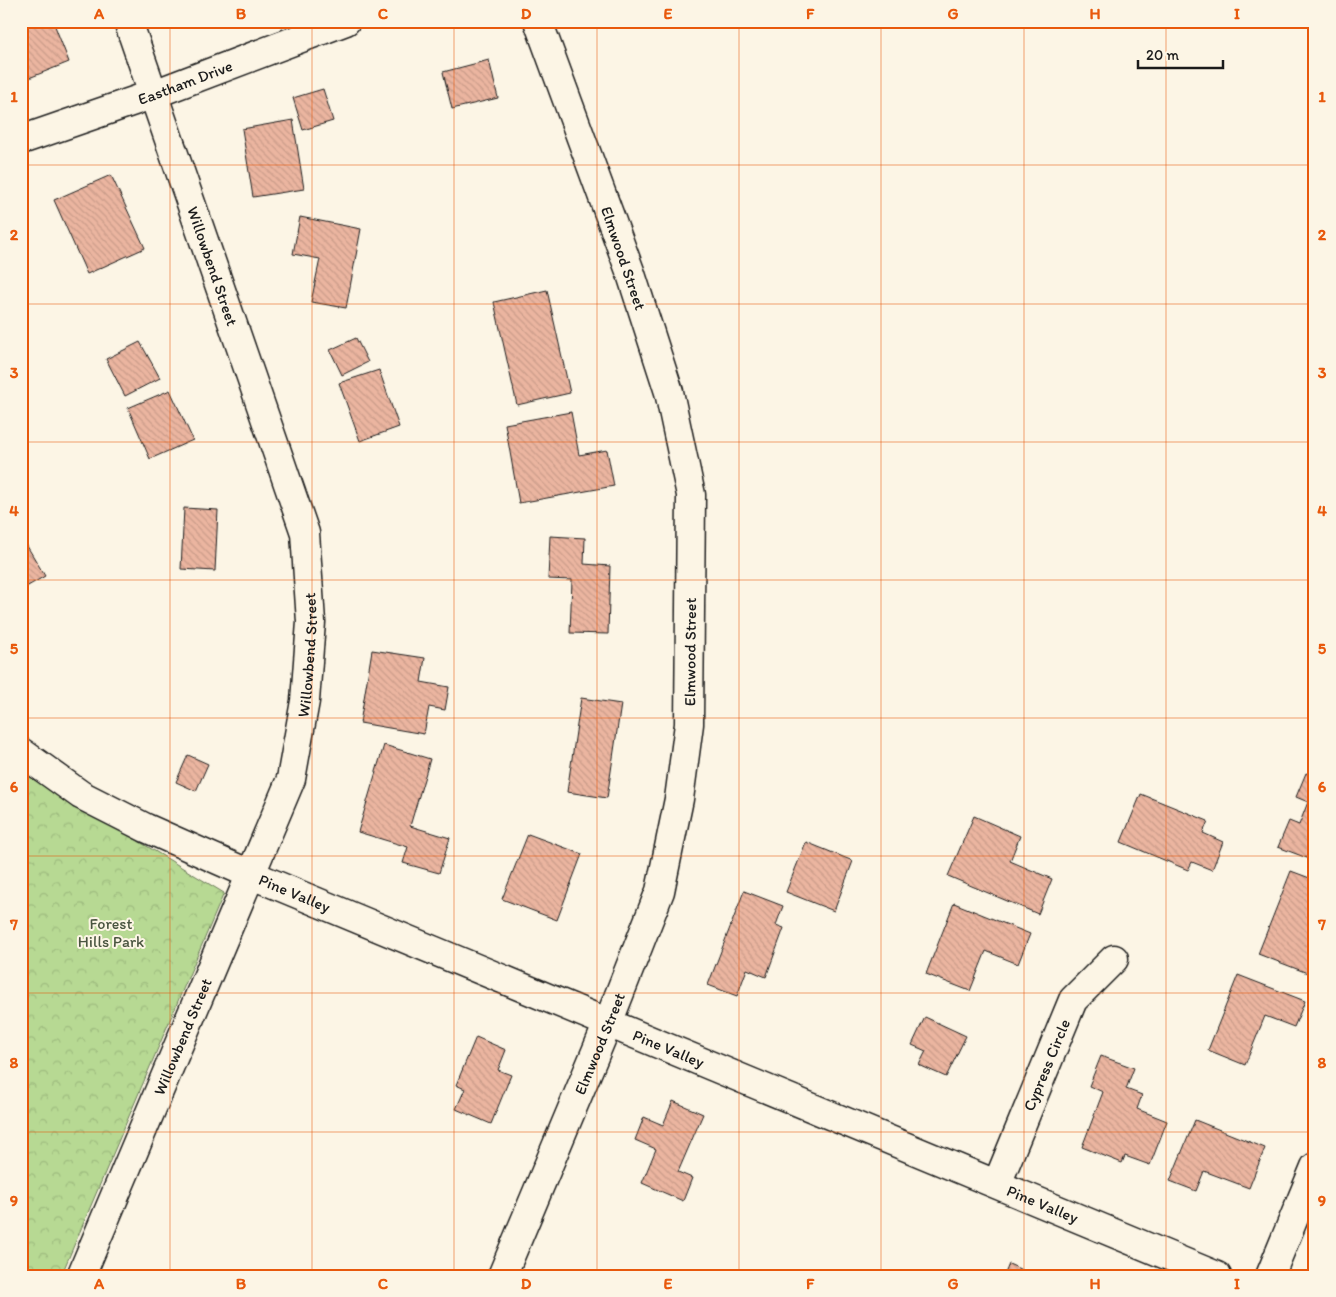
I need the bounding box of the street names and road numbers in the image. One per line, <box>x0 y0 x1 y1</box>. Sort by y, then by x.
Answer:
street label: Eastham Drive <box>135 56 235 109</box>
street label: Willowbend Street <box>183 204 242 328</box>
street label: Elmwood Street <box>597 204 650 313</box>
street label: Willowbend Street <box>293 592 321 719</box>
street label: Elmwood Street <box>680 597 700 706</box>
street label: Pine Valley <box>256 870 334 917</box>
street label: Willowbend Street <box>150 975 216 1098</box>
street label: Elmwood Street <box>570 990 629 1098</box>
street label: Cypress Circle <box>1019 1016 1074 1114</box>
street label: Pine Valley <box>630 1025 708 1072</box>
street label: Pine Valley <box>1004 1181 1082 1228</box>

